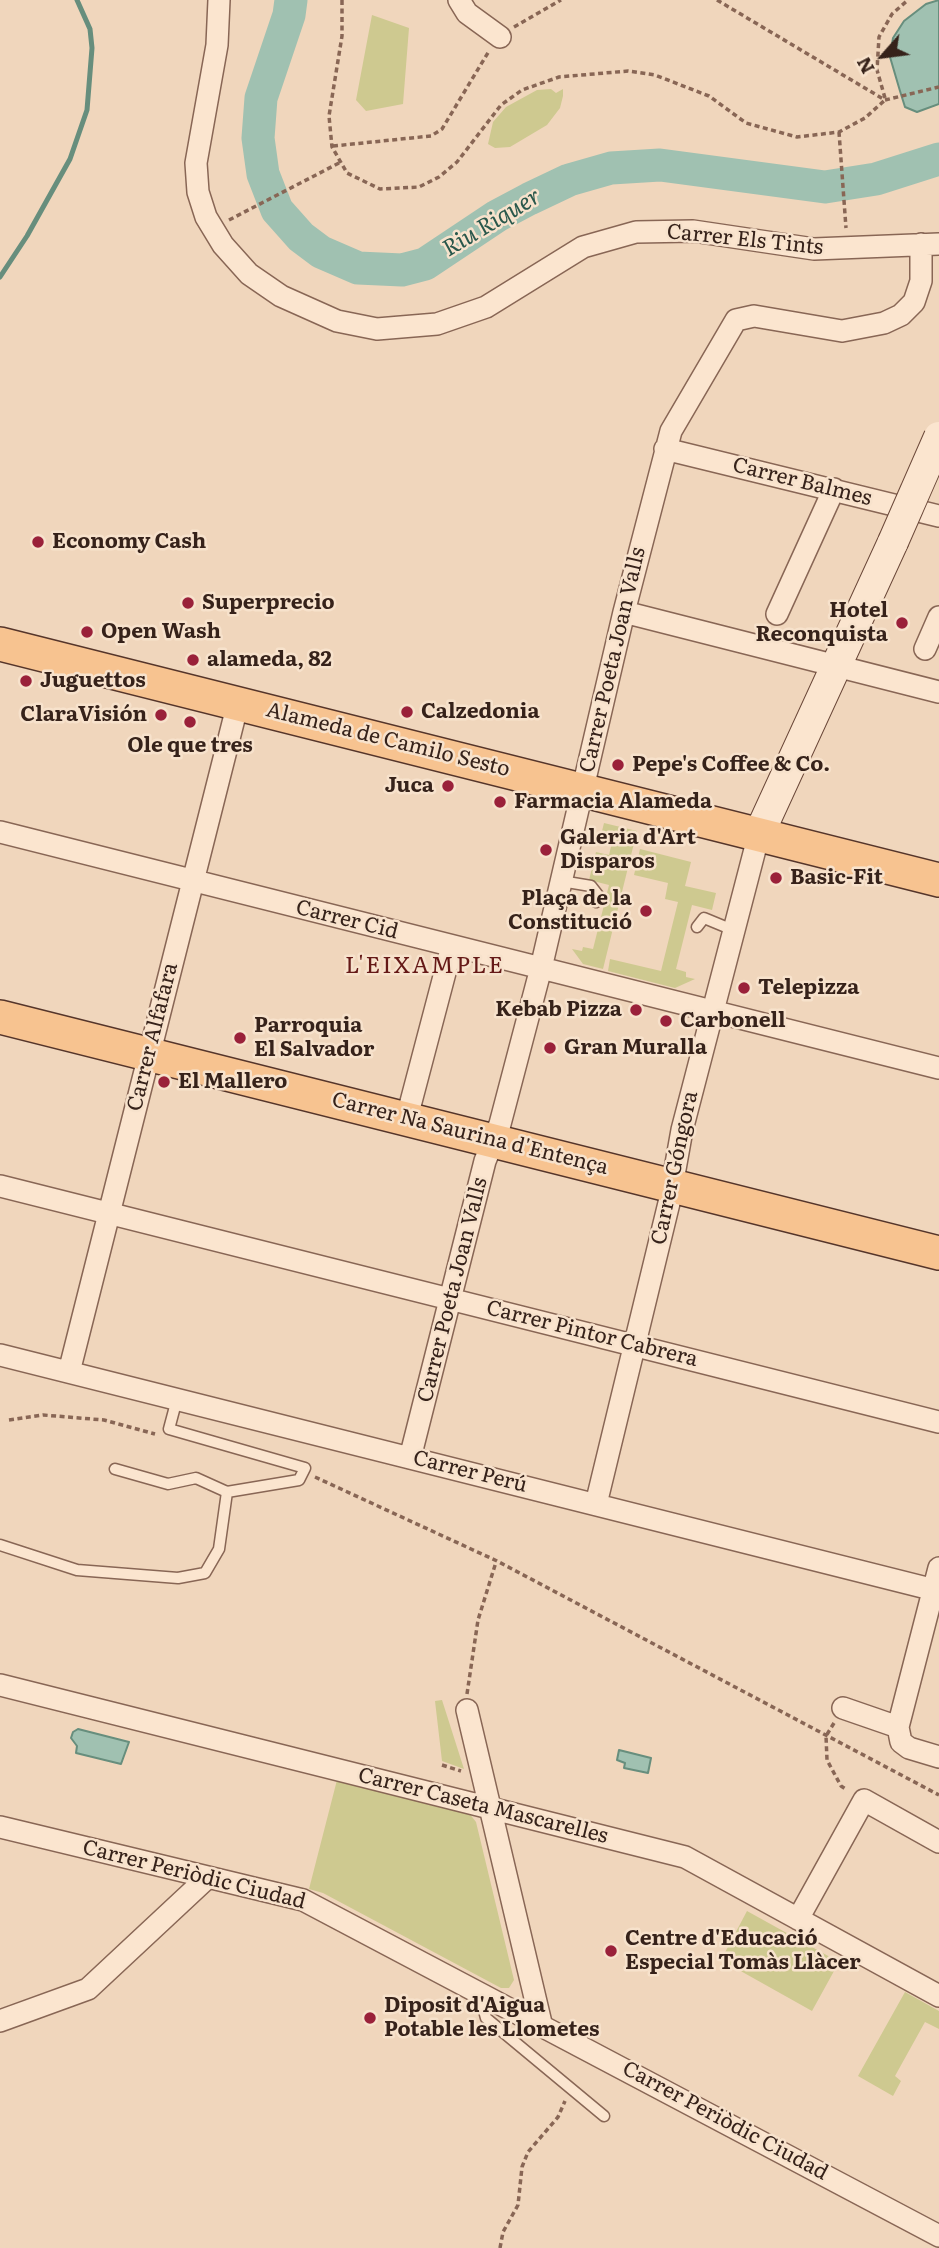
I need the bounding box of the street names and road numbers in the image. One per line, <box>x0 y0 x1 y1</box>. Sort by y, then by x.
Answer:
street label: Carrer Els Tints <box>666 219 824 261</box>
street label: Carrer Balmes <box>730 453 874 511</box>
street label: Carrer Poeta Joan Valls <box>575 545 651 775</box>
street label: Alameda de Camilo Sesto <box>264 698 512 782</box>
street label: Carrer Cid <box>293 895 401 945</box>
street label: Carrer Alfafara <box>122 960 184 1114</box>
street label: Carrer Na Saurina d'Entença <box>329 1087 611 1181</box>
street label: Carrer Góngora <box>646 1089 704 1247</box>
street label: Carrer Poeta Joan Valls <box>413 1175 493 1405</box>
street label: Carrer Pintor Cabrera <box>484 1296 700 1372</box>
street label: Carrer Perú <box>410 1446 530 1498</box>
street label: Carrer Caseta Mascarelles <box>355 1763 611 1849</box>
street label: Carrer Periòdic Ciudad <box>80 1835 308 1915</box>
street label: Carrer Periòdic Ciudad <box>618 2056 832 2186</box>

